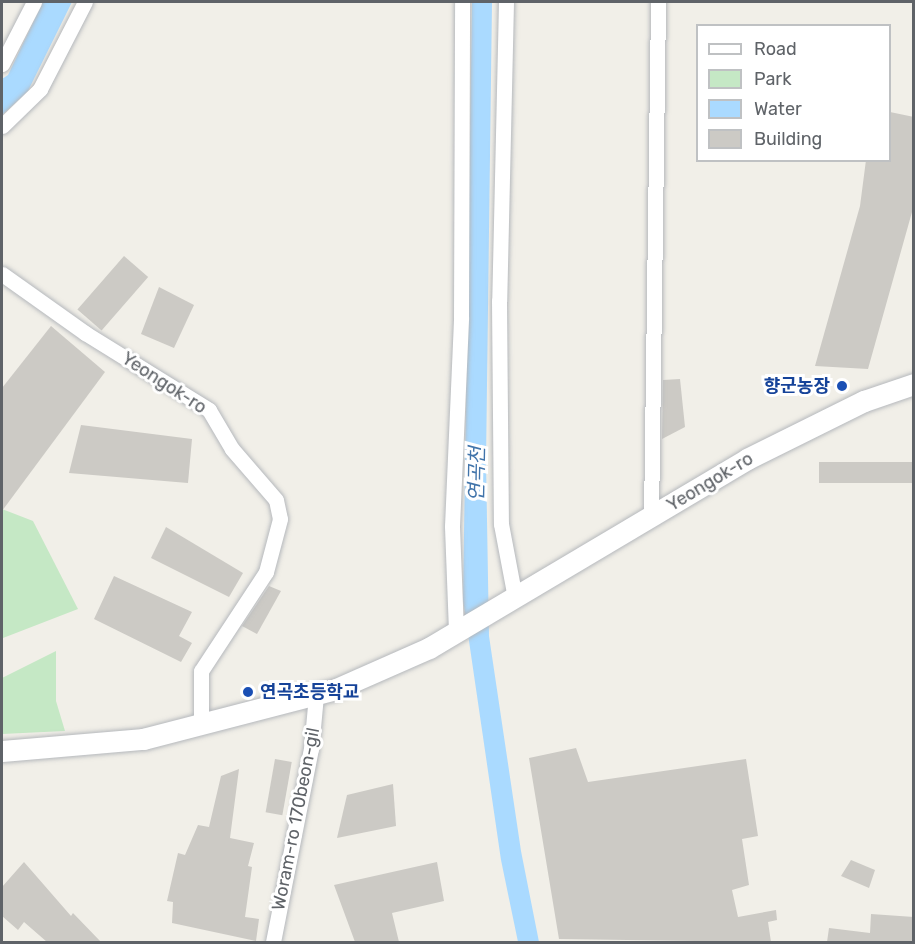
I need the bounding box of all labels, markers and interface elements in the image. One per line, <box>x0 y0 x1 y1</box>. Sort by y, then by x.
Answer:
legend <box>696 24 891 162</box>
text: Road <box>754 38 797 60</box>
text: Park <box>754 68 791 90</box>
text: Water <box>754 98 802 120</box>
text: Building <box>754 128 822 150</box>
street label: Yeongok-ro <box>118 348 210 418</box>
place label: 향군농장 <box>764 375 830 397</box>
marker: 향군농장 <box>835 379 849 393</box>
water label: 연곡천 <box>465 446 489 502</box>
street label: Yeongok-ro <box>663 448 757 516</box>
place label: 연곡초등학교 <box>260 681 359 703</box>
marker: 연곡초등학교 <box>241 685 255 699</box>
street label: Woram-ro 170beon-gil <box>268 726 324 912</box>

